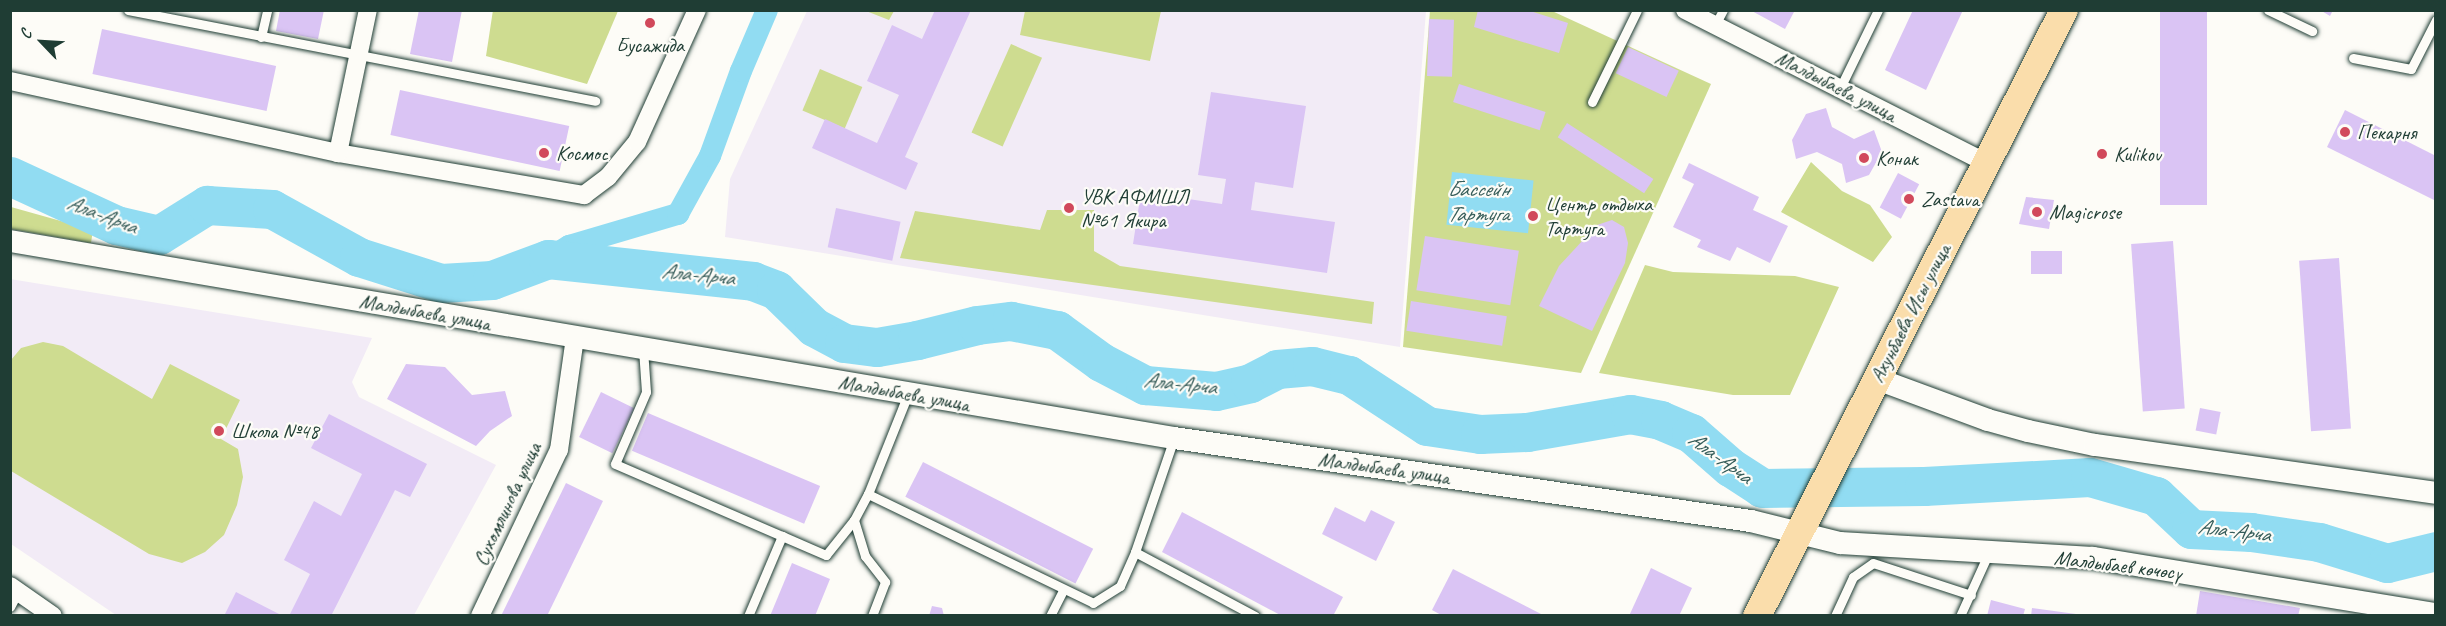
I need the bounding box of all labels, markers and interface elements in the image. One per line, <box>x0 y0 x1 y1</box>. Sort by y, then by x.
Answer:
north arrow <box>12 12 72 72</box>
marker: Бусажида <box>643 16 657 30</box>
text: С <box>15 27 36 42</box>
place label: Бусажида <box>616 32 684 58</box>
street label: Малдыбаева улица <box>1771 45 1901 127</box>
place label: Пекарня <box>2357 119 2417 145</box>
marker: Пекарня <box>2338 125 2352 139</box>
place label: Космос <box>556 140 608 166</box>
place label: Kulikov <box>2114 141 2161 167</box>
place label: Конак <box>1876 145 1918 171</box>
marker: Космос <box>537 146 551 160</box>
marker: Kulikov <box>2095 147 2109 161</box>
marker: Конак <box>1857 151 1871 165</box>
water label: Бассейн Тартуга <box>1447 176 1509 228</box>
place label: УВК АФМШЛ №61 Якира <box>1081 183 1187 233</box>
place label: Zastava <box>1921 186 1979 212</box>
water label: Ала-Арча <box>63 190 141 240</box>
place label: Центр отдыха Тартуга <box>1545 191 1652 241</box>
marker: Zastava <box>1902 192 1916 206</box>
place label: Magicrose <box>2049 199 2121 225</box>
marker: УВК АФМШЛ №61 Якира <box>1062 201 1076 215</box>
marker: Magicrose <box>2030 205 2044 219</box>
marker: Центр отдыха Тартуга <box>1526 209 1540 223</box>
street label: Ахунбаева Исы улица <box>1864 239 1956 387</box>
water label: Ала-Арча <box>660 258 736 292</box>
street label: Малдыбаева улица <box>357 288 493 336</box>
water label: Ала-Арча <box>1142 367 1218 401</box>
street label: Малдыбаева улица <box>836 369 972 417</box>
place label: Школа №48 <box>231 418 319 444</box>
marker: Школа №48 <box>212 424 226 438</box>
water label: Ала-Арча <box>1683 426 1757 490</box>
street label: Сухомлинова улица <box>467 438 547 570</box>
street label: Малдыбаева улица <box>1317 446 1451 490</box>
water label: Ала-Арча <box>2196 513 2272 549</box>
street label: Малдыбаев көчөсү <box>2053 545 2183 585</box>

